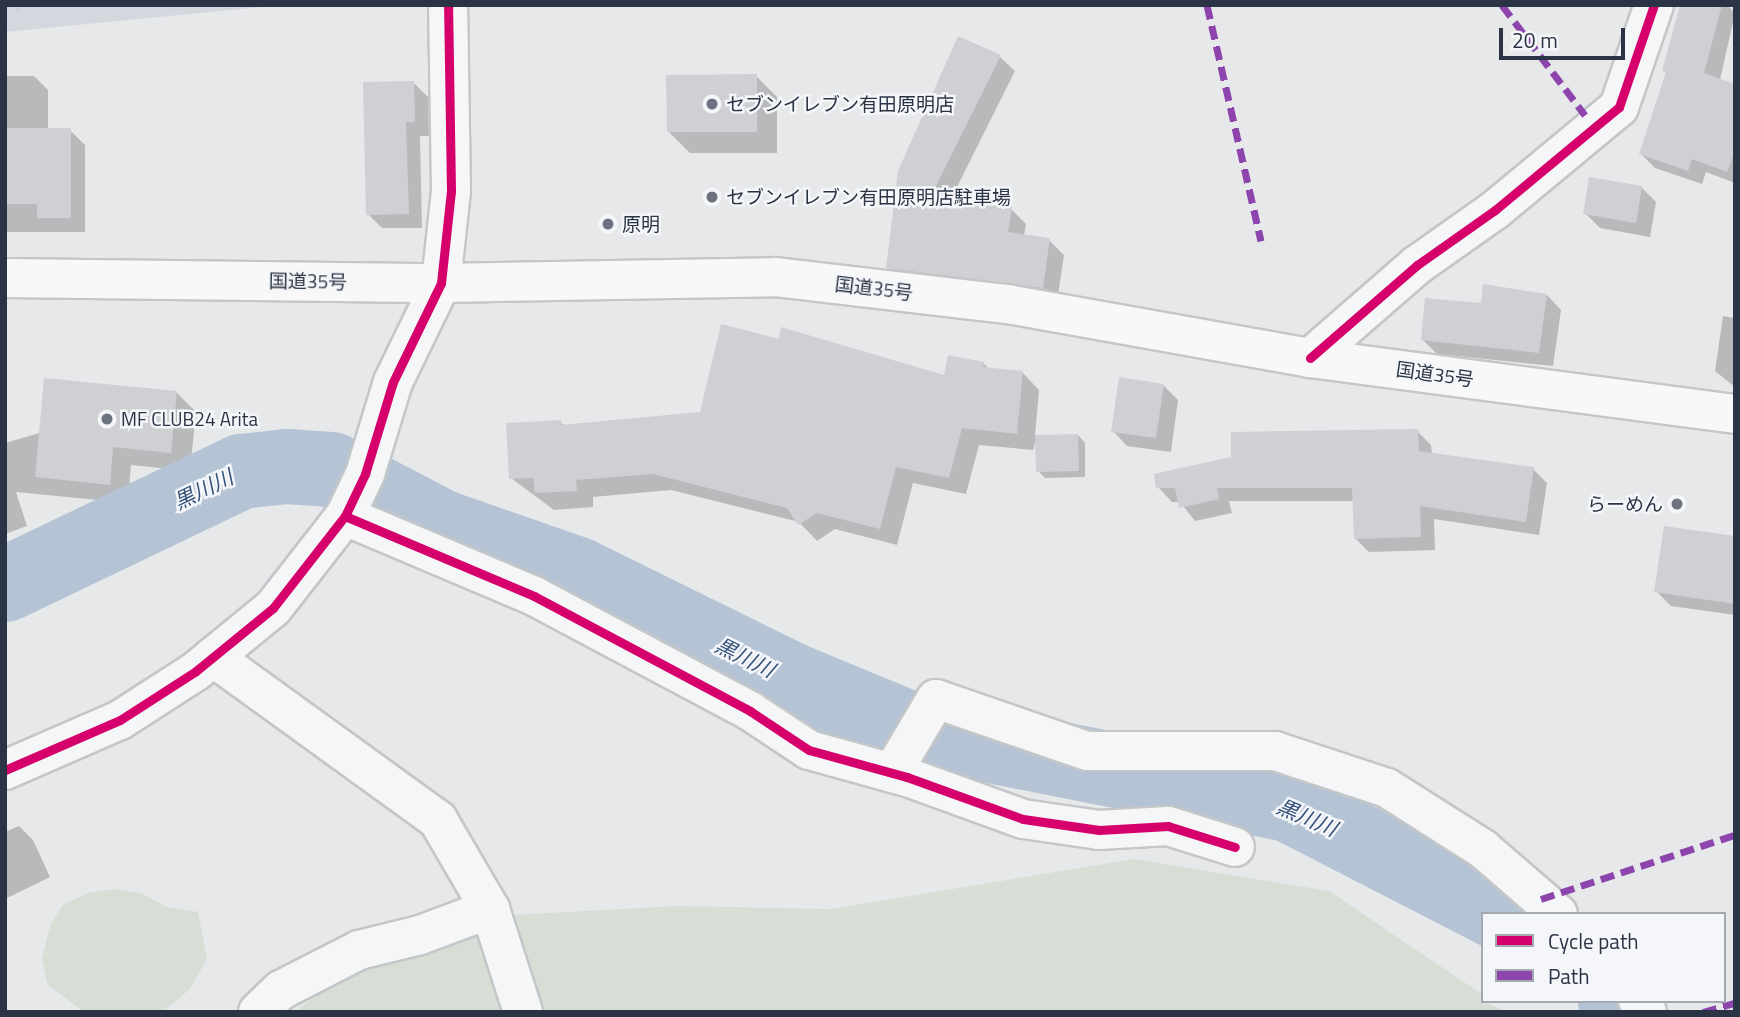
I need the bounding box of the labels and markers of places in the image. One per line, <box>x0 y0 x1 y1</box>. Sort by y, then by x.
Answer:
place label: セブンイレブン有田原明店 <box>726 93 954 115</box>
marker: セブンイレブン有田原明店 <box>704 96 720 112</box>
place label: セブンイレブン有田原明店駐車場 <box>726 186 1011 208</box>
marker: セブンイレブン有田原明店駐車場 <box>704 189 720 205</box>
place label: 原明 <box>622 213 660 235</box>
marker: 原明 <box>600 216 616 232</box>
place label: MF CLUB24 Arita <box>121 408 258 430</box>
marker: MF CLUB24 Arita <box>99 411 115 427</box>
place label: らーめん <box>1587 493 1663 515</box>
marker: らーめん <box>1669 496 1685 512</box>

